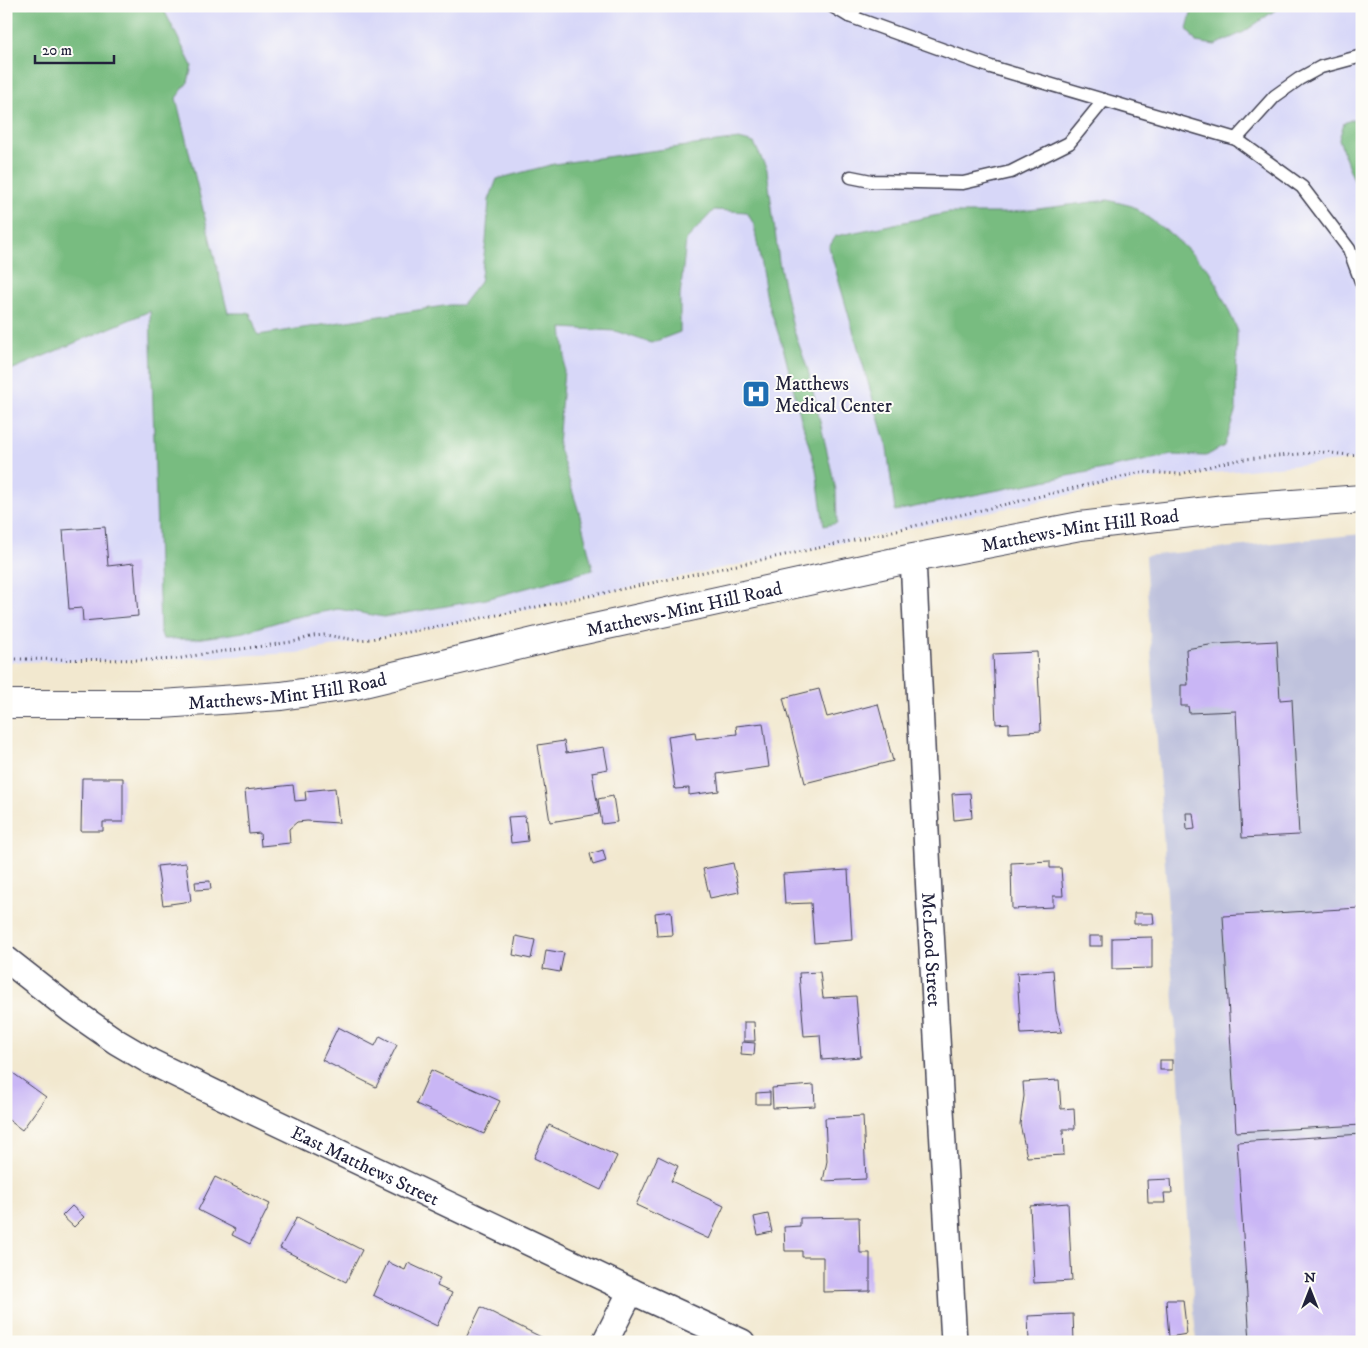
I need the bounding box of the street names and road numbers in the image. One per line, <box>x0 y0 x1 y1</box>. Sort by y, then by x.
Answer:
street label: Matthews-Mint Hill Road <box>980 504 1181 558</box>
street label: Matthews-Mint Hill Road <box>584 577 785 642</box>
street label: Matthews-Mint Hill Road <box>187 668 389 715</box>
street label: McLeod Street <box>916 892 945 1007</box>
street label: East Matthews Street <box>287 1121 442 1211</box>

